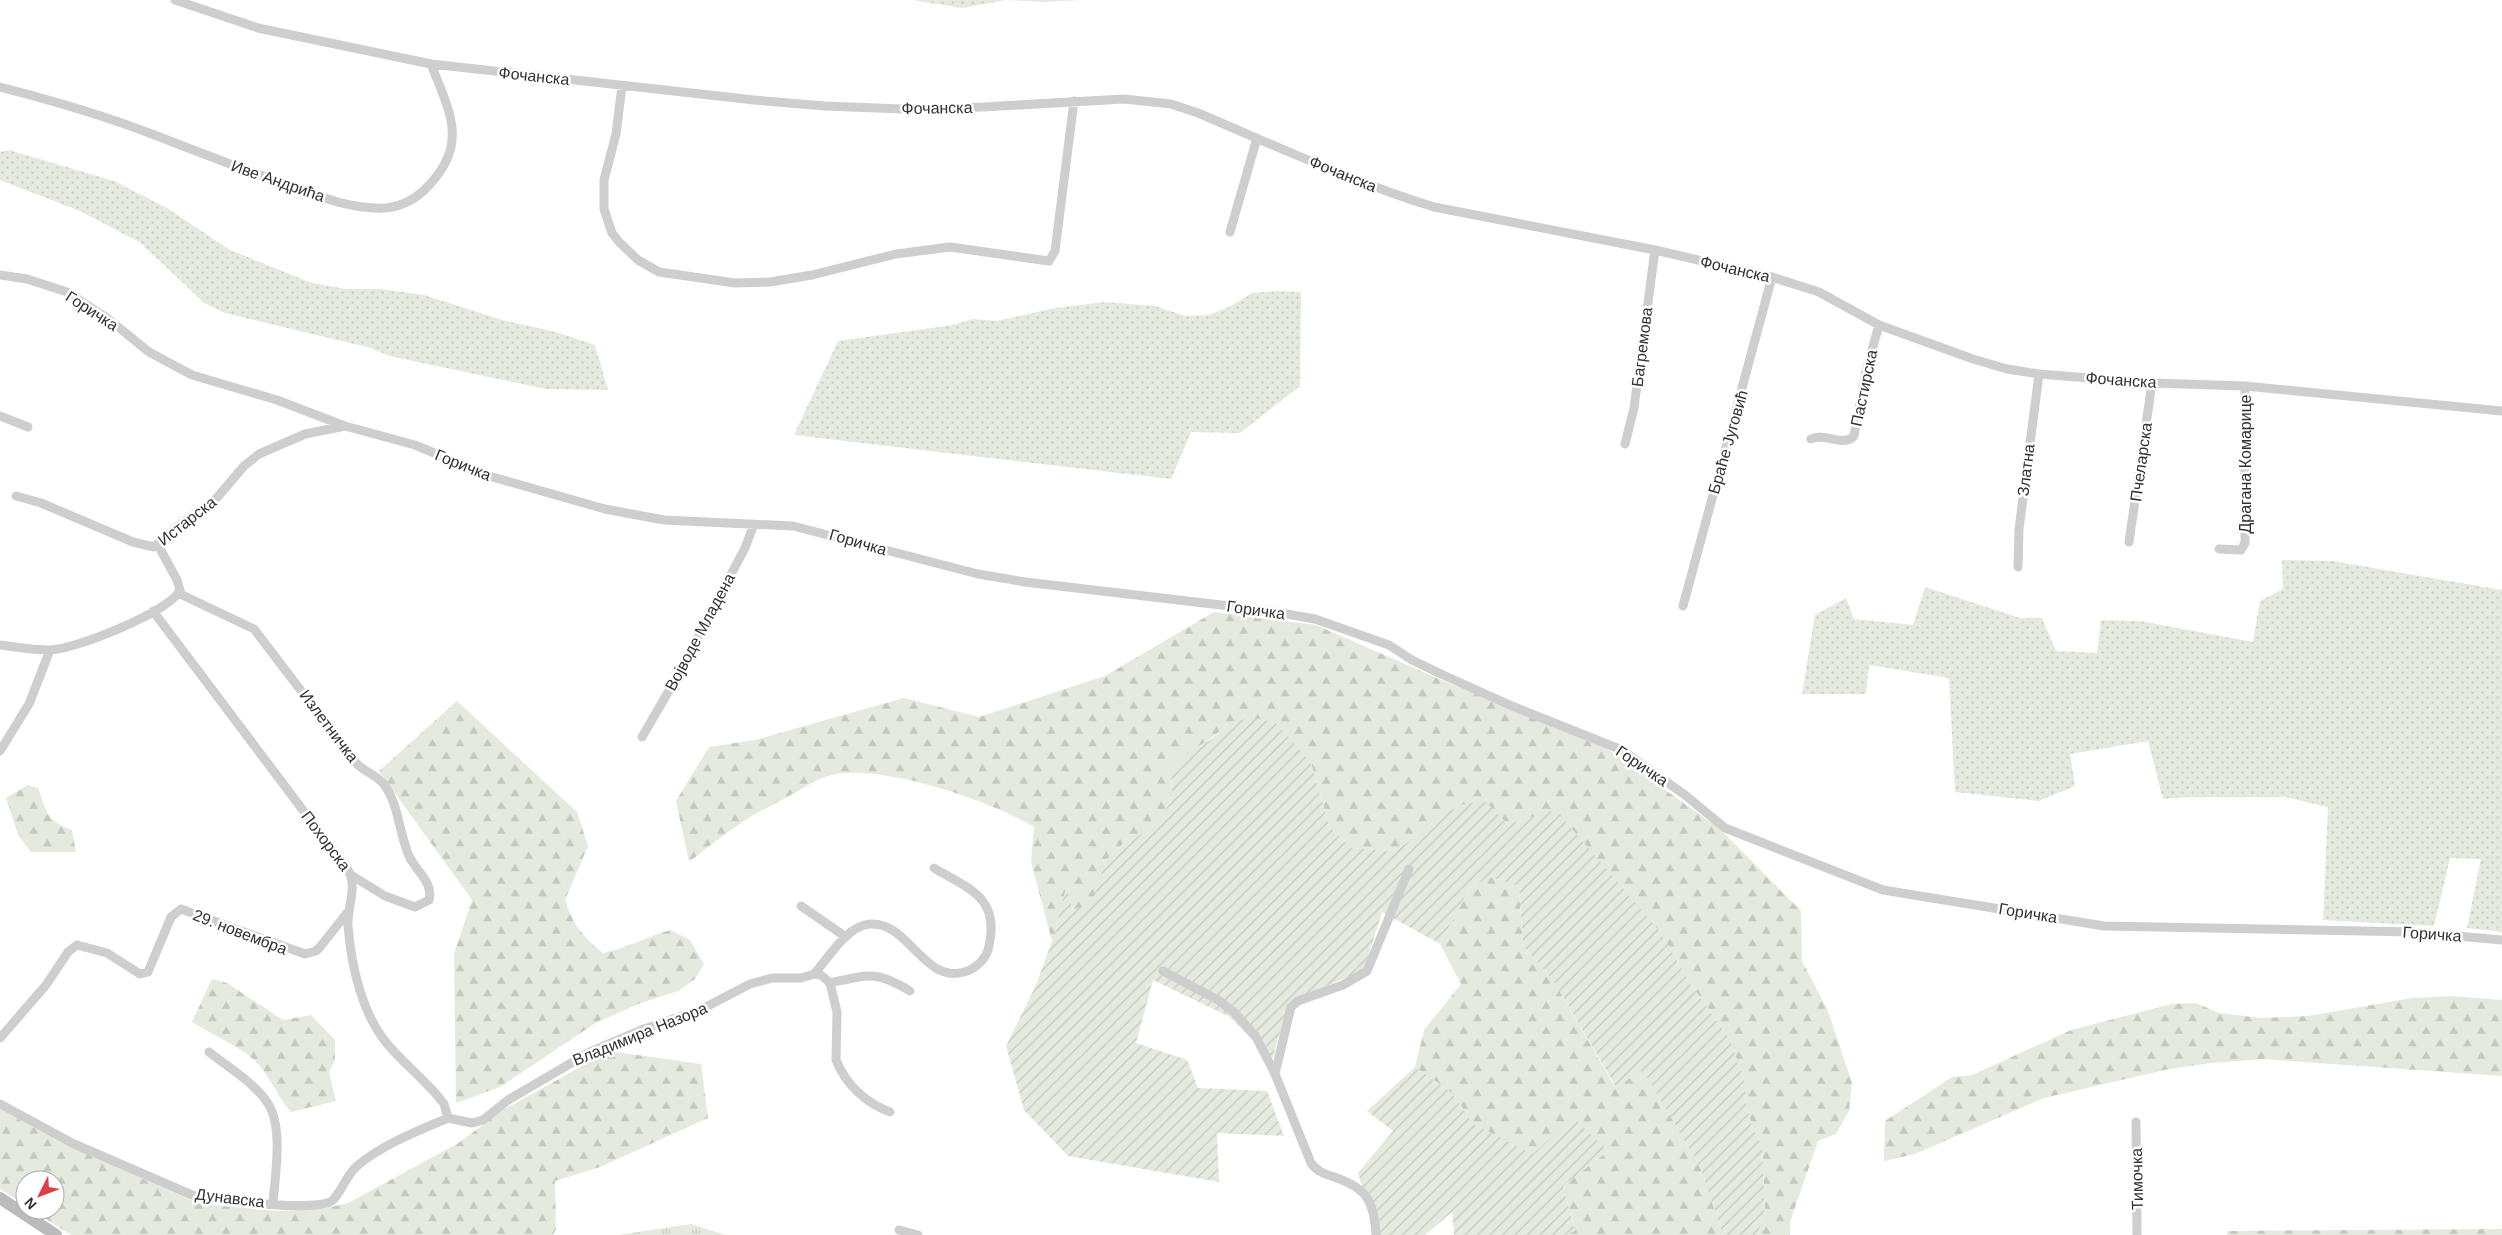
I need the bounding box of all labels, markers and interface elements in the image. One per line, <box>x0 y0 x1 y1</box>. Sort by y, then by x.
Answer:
street label: Фочанска <box>498 64 570 88</box>
street label: Фочанска <box>901 99 973 117</box>
street label: Фочанска <box>1307 153 1379 195</box>
street label: Иве Андрића <box>229 157 327 205</box>
street label: Фочанска <box>1698 253 1772 285</box>
street label: Горичка <box>63 288 121 334</box>
street label: Багремова <box>1629 306 1655 388</box>
street label: Пастирска <box>1848 348 1880 428</box>
street label: Фочанска <box>2085 369 2157 391</box>
street label: Браће Југовић <box>1705 388 1751 496</box>
street label: Драгана Комарице <box>2237 394 2254 534</box>
street label: Пчеларска <box>2127 421 2155 503</box>
street label: Златна <box>2014 443 2038 497</box>
street label: Горичка <box>433 446 494 484</box>
street label: Истарска <box>155 493 219 549</box>
street label: Горичка <box>827 526 889 558</box>
street label: Војводе Младена <box>662 570 738 693</box>
street label: Горичка <box>1226 597 1286 623</box>
street label: Излетничка <box>296 687 362 766</box>
street label: Горичка <box>1613 742 1671 790</box>
street label: Похорска <box>298 808 354 874</box>
street label: Горичка <box>1998 900 2059 926</box>
street label: 29. новембра <box>191 906 290 958</box>
street label: Горичка <box>2402 923 2462 945</box>
street label: Владимира Назора <box>570 999 710 1069</box>
street label: Тимочка <box>2128 1148 2146 1210</box>
north arrow <box>15 1170 65 1220</box>
street label: Дунавска <box>194 1185 266 1211</box>
text: N <box>21 1195 40 1213</box>

